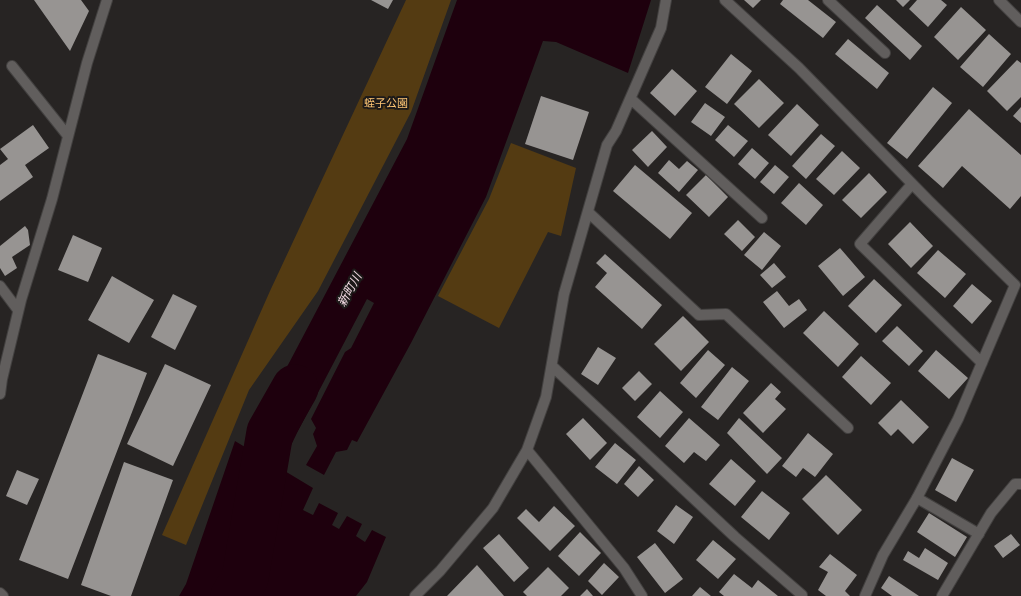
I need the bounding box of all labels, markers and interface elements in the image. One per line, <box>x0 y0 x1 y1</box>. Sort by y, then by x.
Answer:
park label: 蛭子公園 <box>364 97 408 111</box>
water label: 新町川 <box>335 271 365 309</box>

